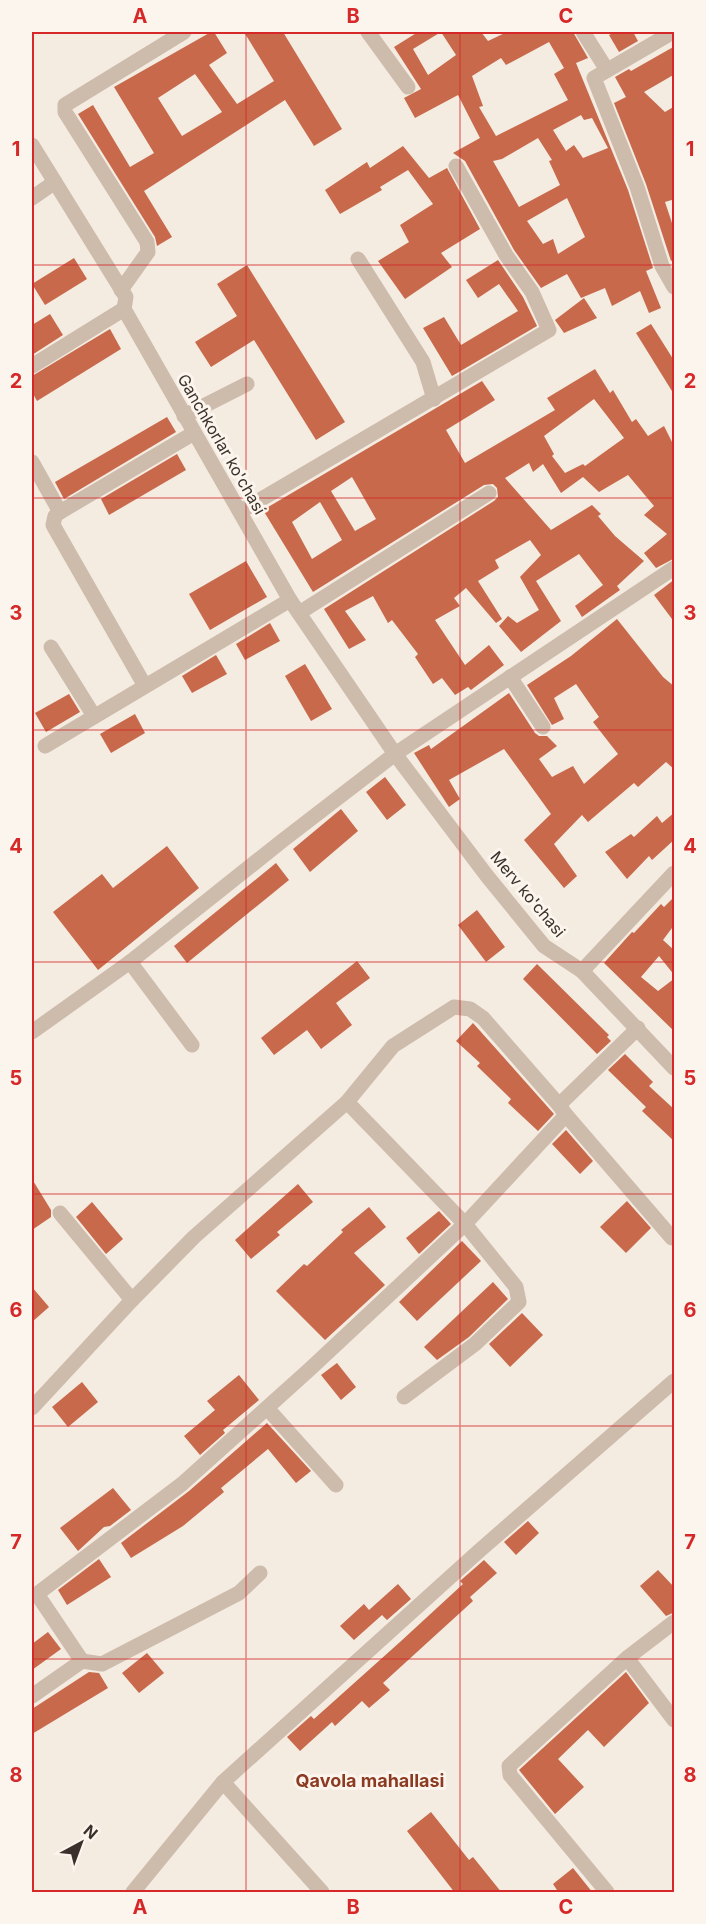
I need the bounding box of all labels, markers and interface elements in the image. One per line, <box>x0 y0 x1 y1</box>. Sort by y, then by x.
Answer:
text: A <box>133 4 148 28</box>
text: B <box>346 4 360 28</box>
text: C <box>559 4 573 28</box>
text: 1 <box>12 137 20 161</box>
text: 1 <box>686 137 694 161</box>
text: 2 <box>10 369 22 393</box>
text: 2 <box>684 369 696 393</box>
street label: Ganchkorlar ko'chasi <box>174 370 270 518</box>
text: 3 <box>10 601 22 625</box>
text: 3 <box>684 601 696 625</box>
text: 4 <box>9 834 23 858</box>
text: 4 <box>683 834 697 858</box>
street label: Merv ko'chasi <box>486 847 570 941</box>
text: 5 <box>10 1066 22 1090</box>
text: 5 <box>684 1066 696 1090</box>
text: 6 <box>10 1298 23 1322</box>
text: 6 <box>684 1298 697 1322</box>
text: 7 <box>10 1530 22 1554</box>
text: 7 <box>684 1530 696 1554</box>
text: 8 <box>9 1763 23 1787</box>
text: 8 <box>683 1763 697 1787</box>
district label: Qavola mahallasi <box>296 1770 444 1791</box>
north arrow <box>51 1813 111 1873</box>
text: N <box>80 1820 102 1843</box>
text: A <box>133 1895 148 1919</box>
text: B <box>346 1895 360 1919</box>
text: C <box>559 1895 573 1919</box>

